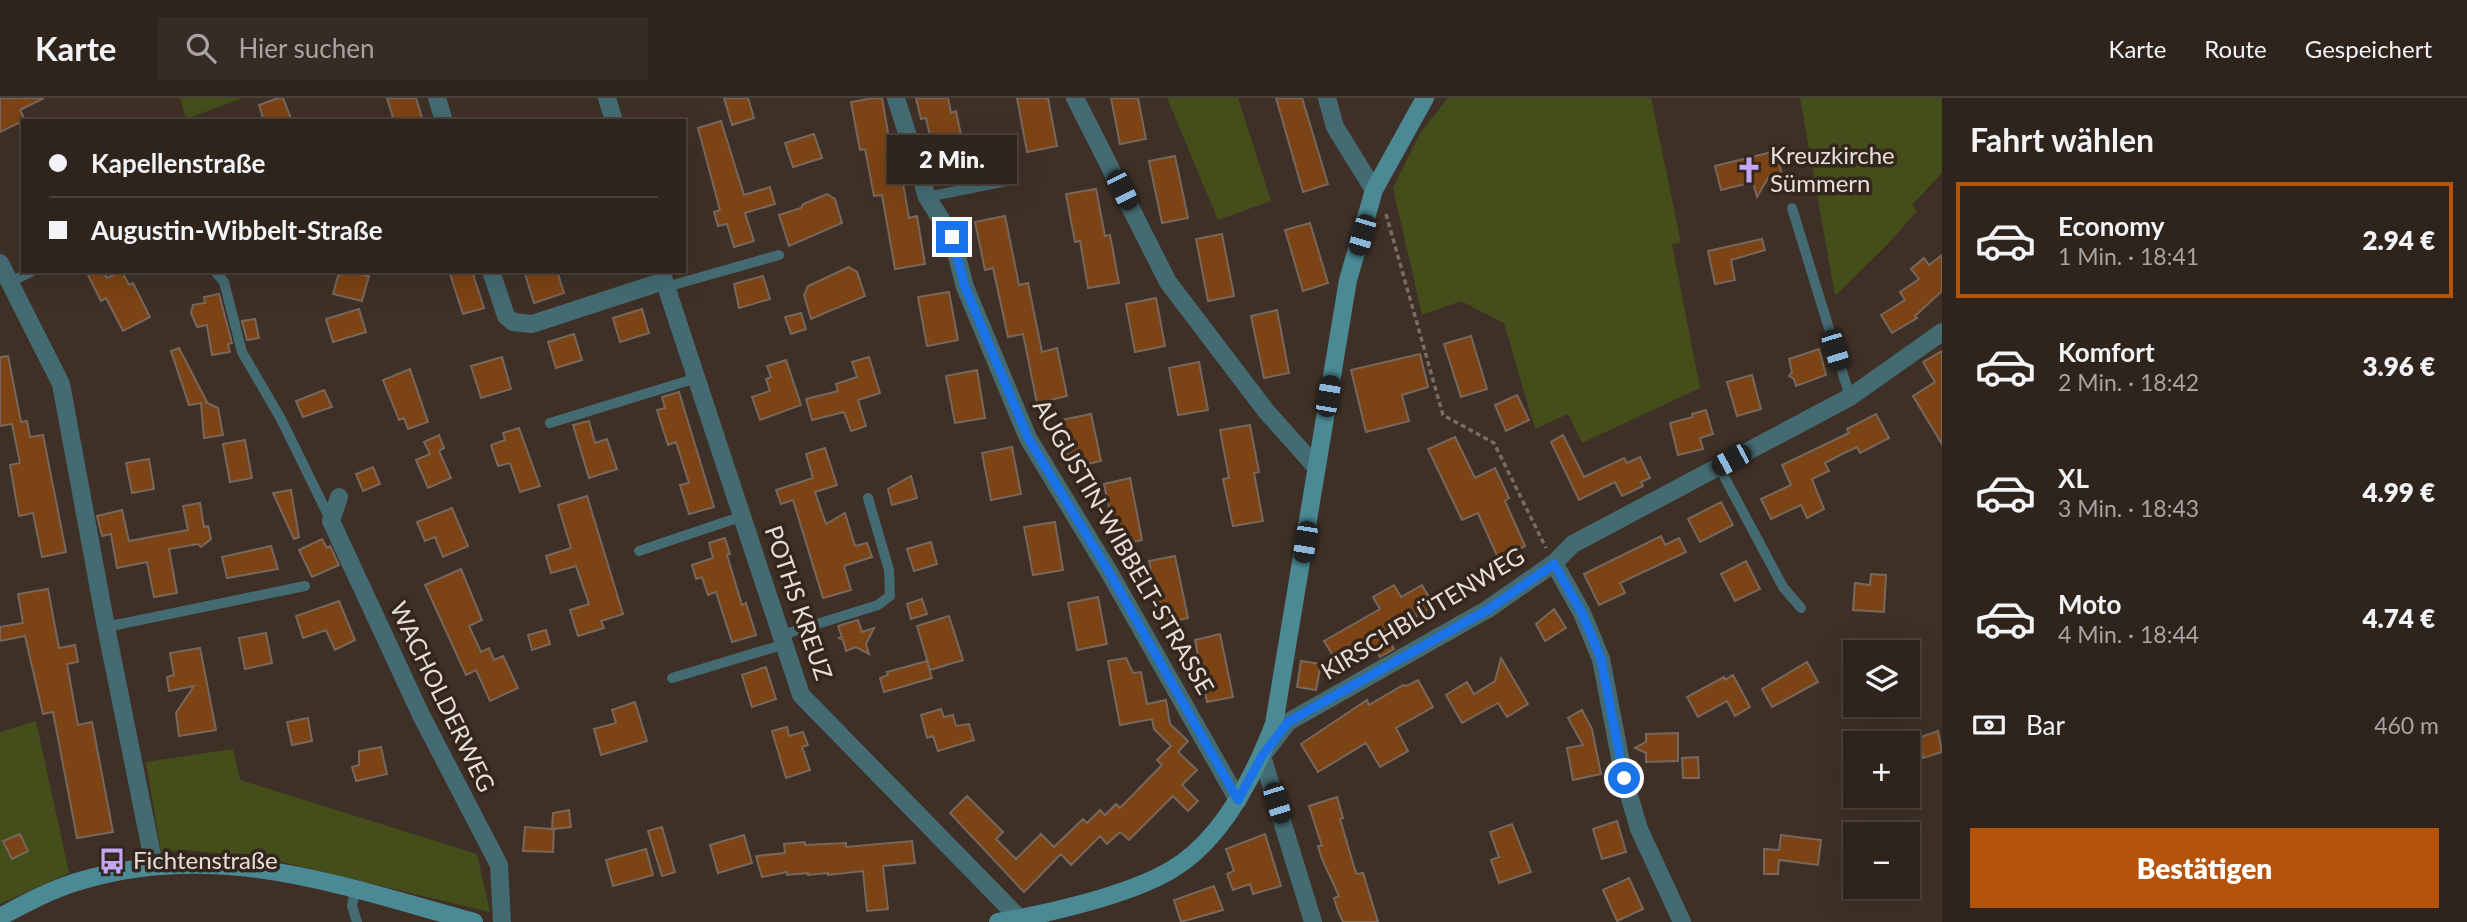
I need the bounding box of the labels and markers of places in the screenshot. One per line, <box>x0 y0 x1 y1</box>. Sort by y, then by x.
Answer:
place label: Kreuzkirche Sümmern <box>1770 140 1895 197</box>
church icon: Kreuzkirche Sümmern <box>1734 155 1764 185</box>
place label: Fichtenstraße <box>133 845 278 874</box>
bus stop icon: Fichtenstraße <box>97 846 127 876</box>

